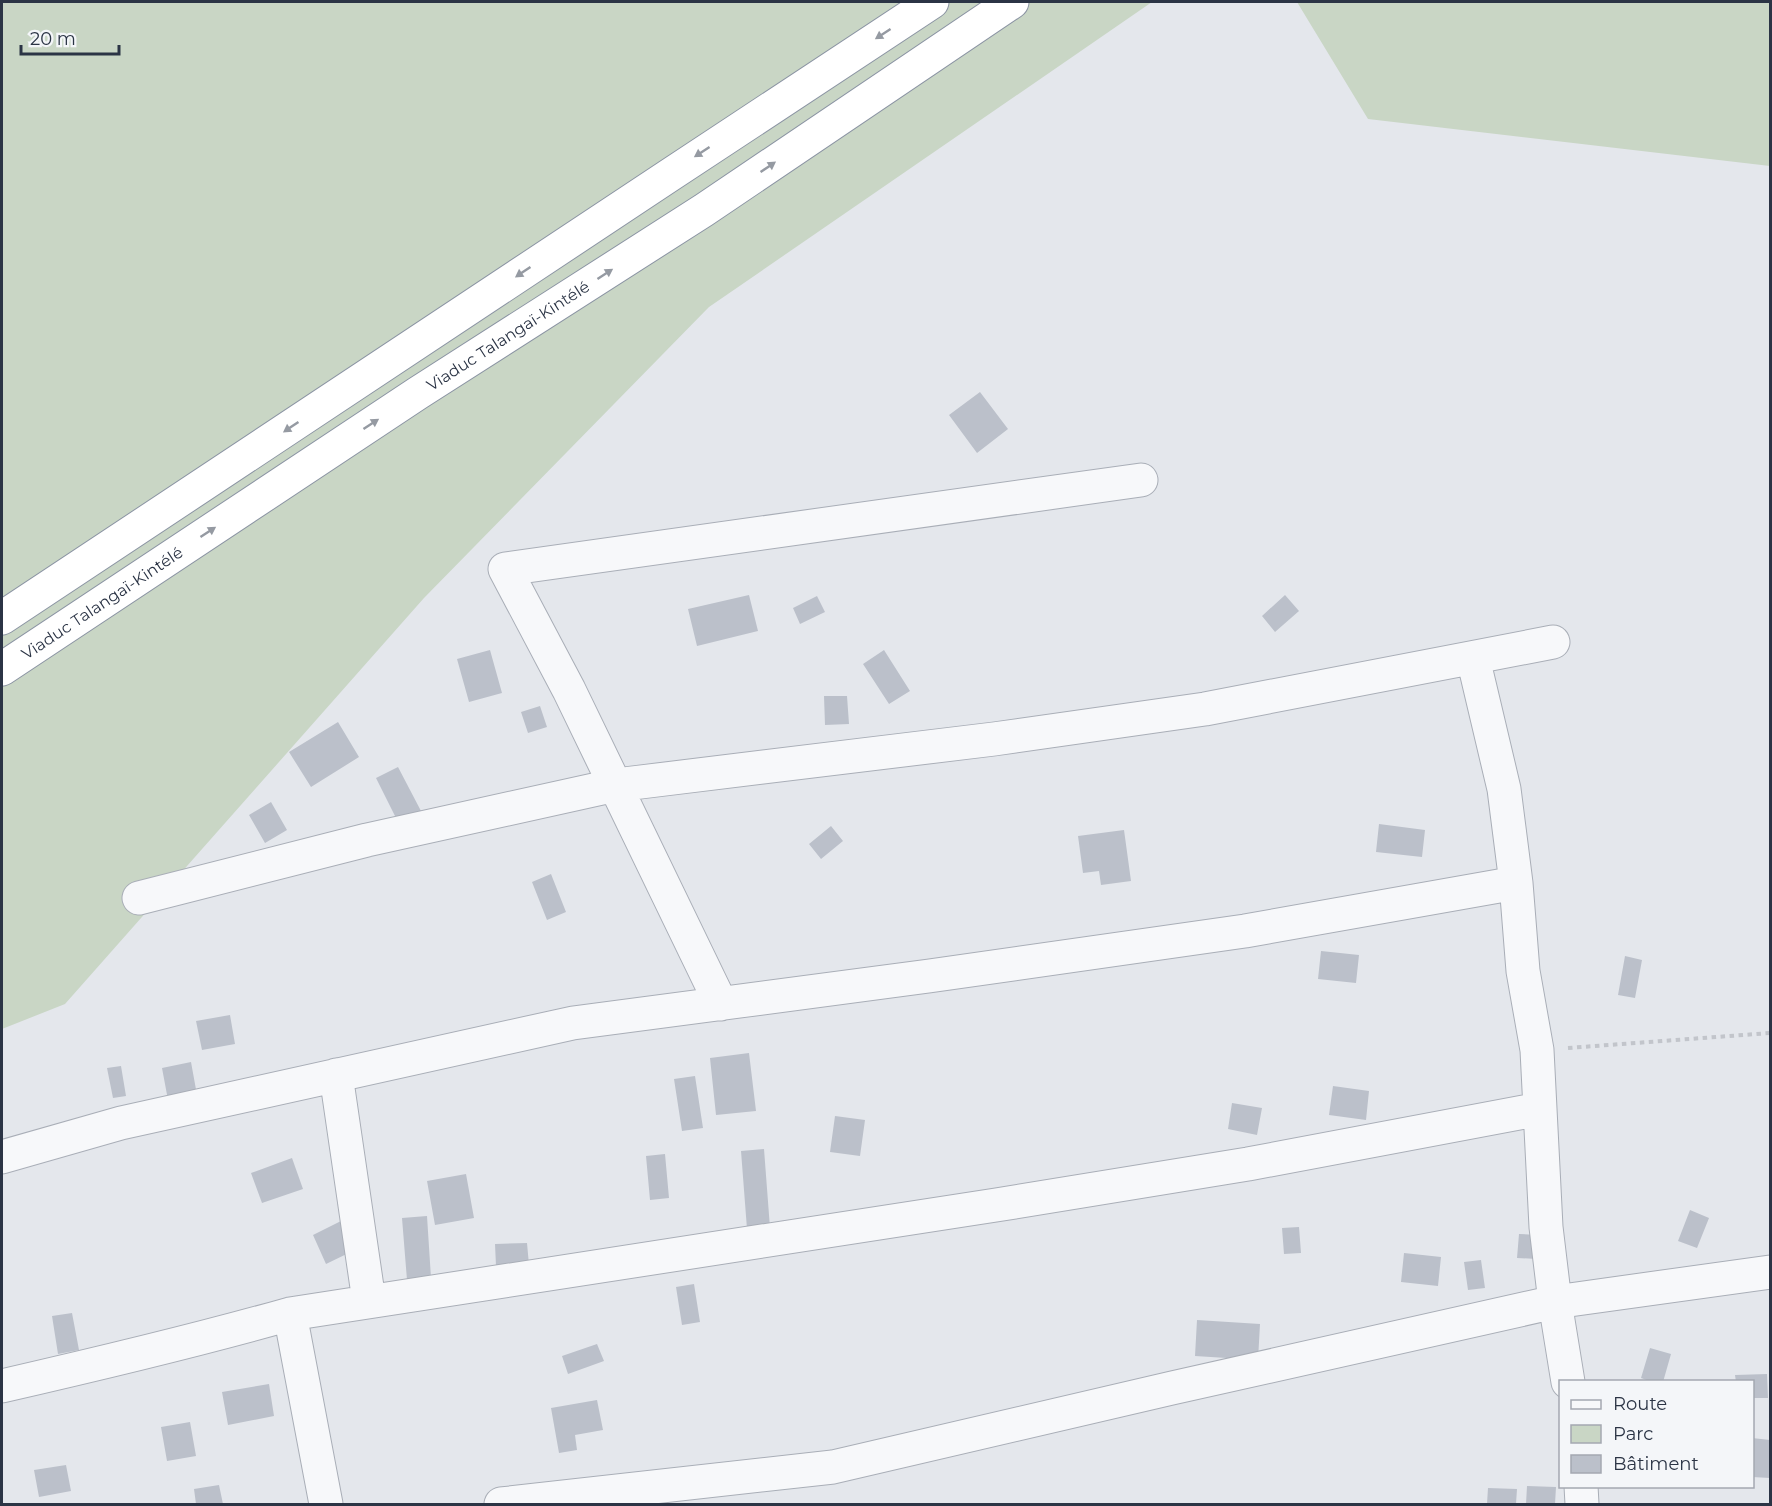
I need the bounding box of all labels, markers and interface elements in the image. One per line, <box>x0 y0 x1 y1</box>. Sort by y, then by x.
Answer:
scale bar <box>21 18 118 56</box>
text: 20 m <box>30 28 76 50</box>
one-way arrow <box>875 28 891 39</box>
one-way arrow <box>694 146 710 157</box>
one-way arrow <box>760 161 776 173</box>
one-way arrow <box>515 266 531 278</box>
one-way arrow <box>597 268 613 279</box>
street label: Viaduc Talangaï-Kintélé <box>423 276 593 395</box>
one-way arrow <box>362 419 379 430</box>
one-way arrow <box>283 421 299 433</box>
one-way arrow <box>200 527 216 538</box>
street label: Viaduc Talangaï-Kintélé <box>18 542 186 663</box>
legend <box>1559 1380 1754 1488</box>
text: Route <box>1613 1393 1667 1415</box>
text: Parc <box>1613 1423 1653 1445</box>
text: Bâtiment <box>1613 1453 1699 1475</box>

